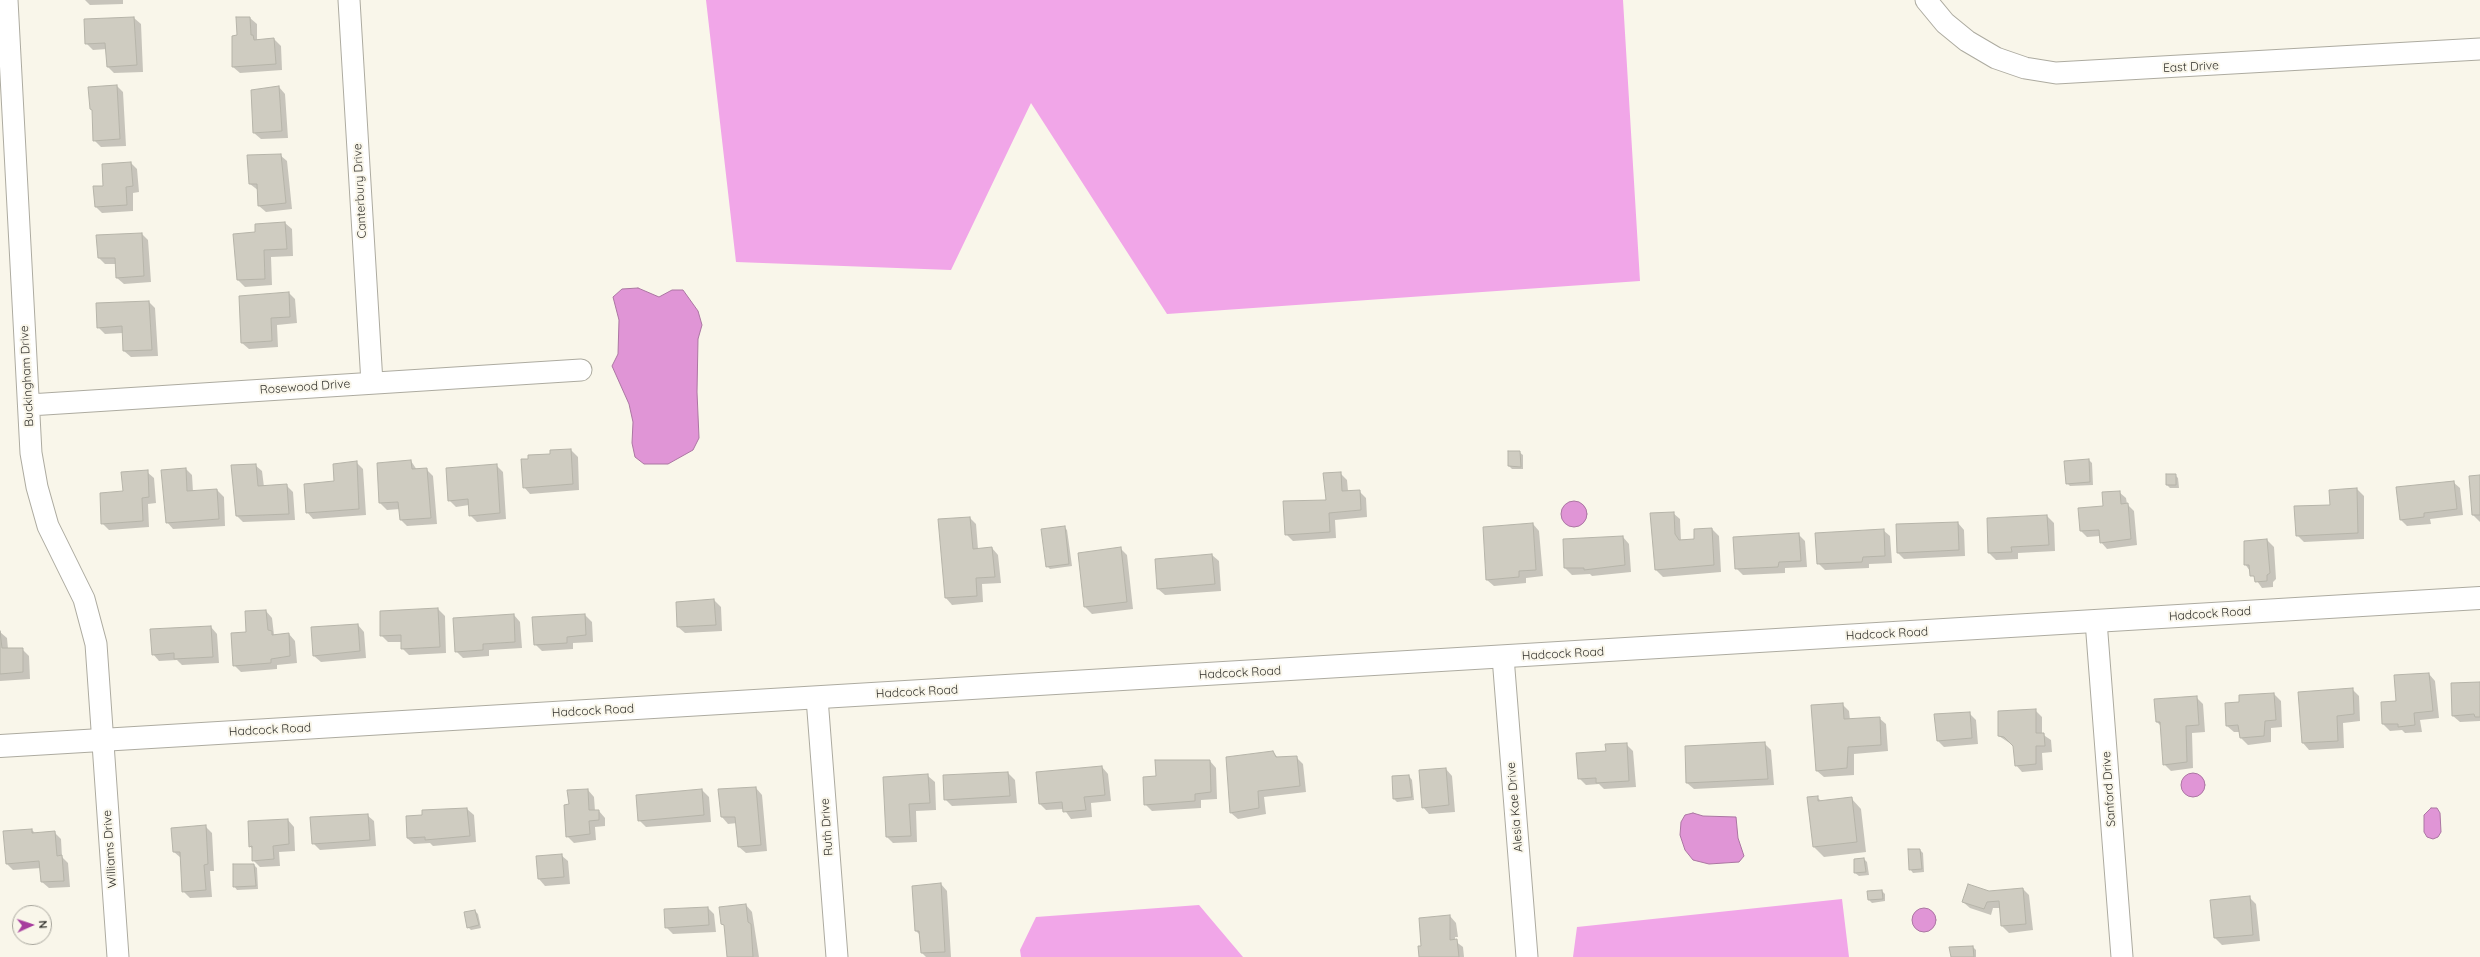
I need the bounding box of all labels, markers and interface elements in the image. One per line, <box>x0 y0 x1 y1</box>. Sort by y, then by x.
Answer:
street label: East Drive <box>2163 58 2219 76</box>
street label: Canterbury Drive <box>350 143 370 239</box>
street label: Buckingham Drive <box>17 325 37 427</box>
street label: Rosewood Drive <box>259 377 351 397</box>
street label: Hadcock Road <box>2168 604 2252 624</box>
street label: Hadcock Road <box>1846 625 1928 643</box>
street label: Hadcock Road <box>1522 645 1604 663</box>
street label: Hadcock Road <box>1199 664 1281 682</box>
street label: Hadcock Road <box>876 683 958 701</box>
street label: Hadcock Road <box>552 702 634 720</box>
street label: Hadcock Road <box>229 721 311 739</box>
street label: Sanford Drive <box>2099 751 2119 827</box>
street label: Alesia Kae Drive <box>1504 761 1526 853</box>
street label: Ruth Drive <box>818 798 836 856</box>
street label: Williams Drive <box>100 809 120 889</box>
north arrow <box>12 905 52 945</box>
text: N <box>36 920 50 929</box>

